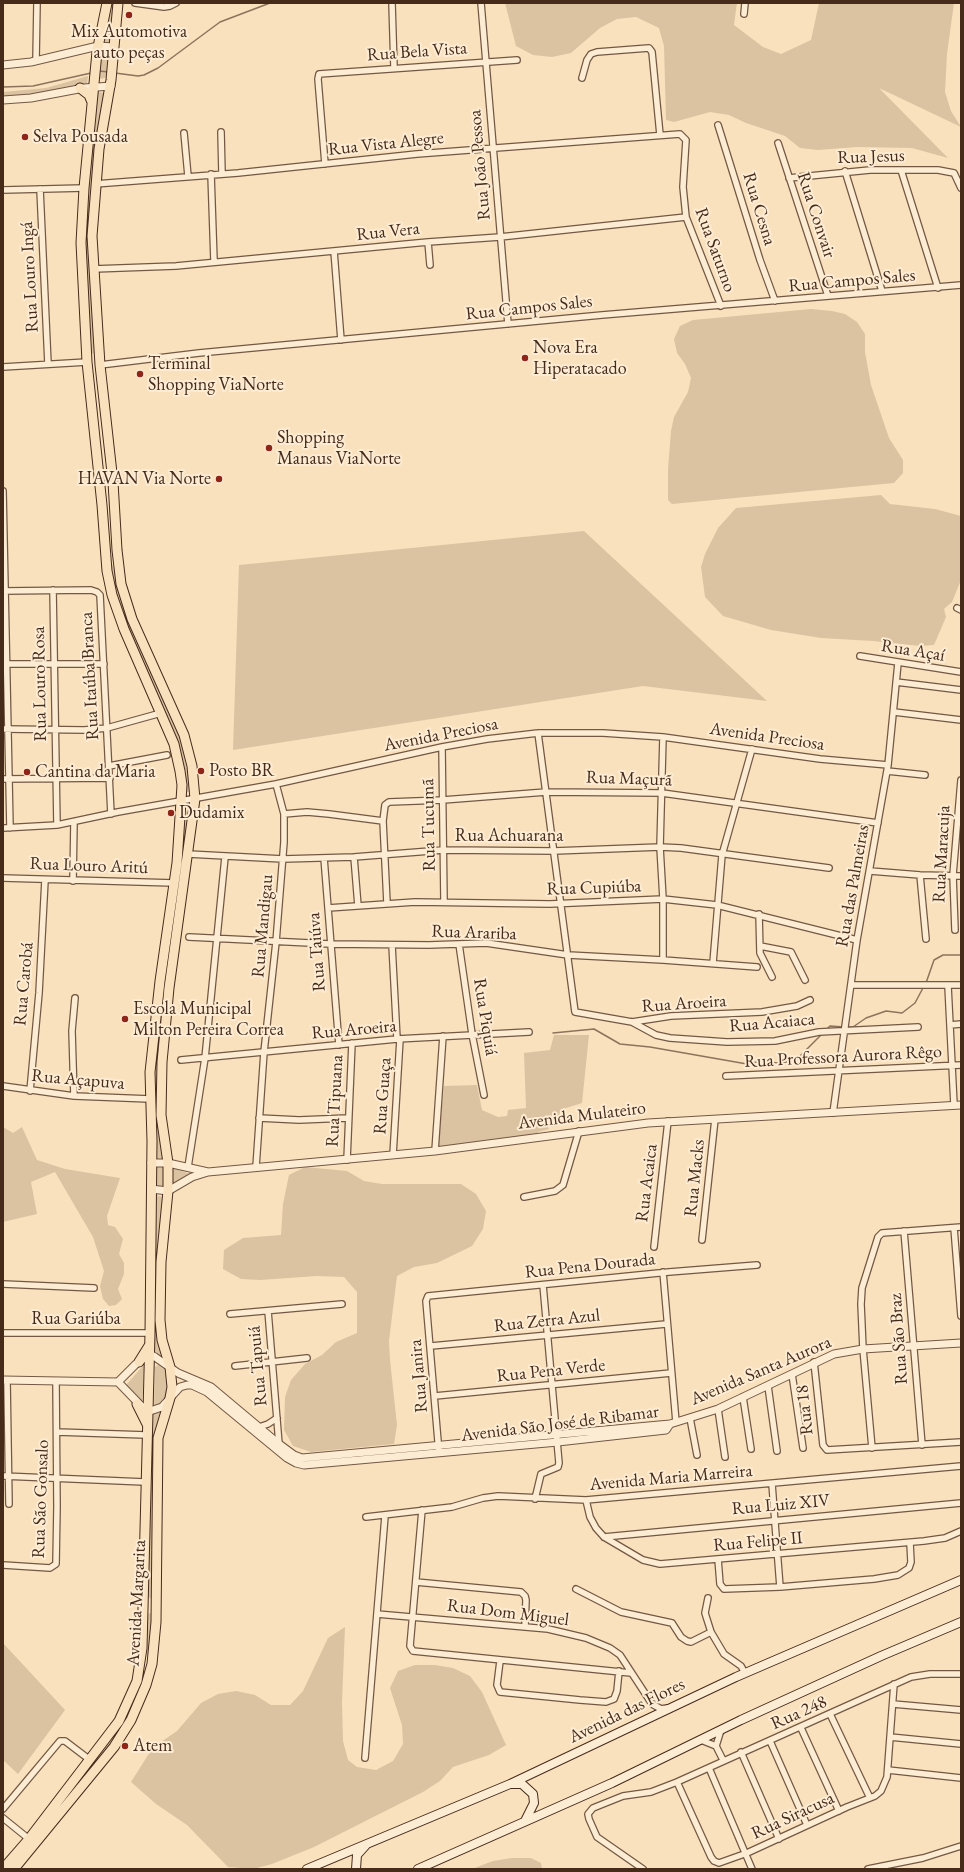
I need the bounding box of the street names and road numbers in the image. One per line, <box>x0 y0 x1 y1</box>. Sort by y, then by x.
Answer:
street label: Rua Bela Vista <box>366 38 468 66</box>
street label: Rua João Pessoa <box>464 109 496 221</box>
street label: Rua Vista Alegre <box>327 127 445 161</box>
street label: Rua Jesus <box>837 145 905 169</box>
street label: Rua Convair <box>792 169 840 261</box>
street label: Rua Cesna <box>738 170 780 248</box>
street label: Rua Saturno <box>690 205 740 295</box>
street label: Rua Vera <box>355 218 421 246</box>
street label: Rua Louro Ingá <box>16 221 44 333</box>
street label: Rua Campos Sales <box>788 265 916 297</box>
street label: Rua Campos Sales <box>465 291 593 325</box>
street label: Rua Itaúba Branca <box>76 611 104 741</box>
street label: Rua Louro Rosa <box>28 626 52 742</box>
street label: Rua Açaí <box>880 635 946 667</box>
street label: Avenida Preciosa <box>382 713 500 757</box>
street label: Avenida Preciosa <box>708 718 826 756</box>
street label: Rua Maçurã <box>586 767 672 791</box>
street label: Rua Tucumã <box>417 778 441 872</box>
street label: Rua Maracuja <box>929 805 955 903</box>
street label: Rua das Palmeiras <box>832 823 874 949</box>
street label: Rua Achuarana <box>455 825 563 847</box>
street label: Rua Louro Aritú <box>29 853 149 879</box>
street label: Rua Mandigau <box>248 873 278 979</box>
street label: Rua Cupiúba <box>546 876 642 900</box>
street label: Rua Taiúva <box>303 912 331 992</box>
street label: Rua Arariba <box>431 921 517 945</box>
street label: Rua Carobá <box>10 941 38 1027</box>
street label: Rua Piquiá <box>468 977 502 1057</box>
street label: Rua Aroeira <box>641 990 727 1018</box>
street label: Rua Acaiaca <box>728 1009 816 1037</box>
street label: Rua Aroeira <box>311 1016 397 1044</box>
street label: Rua Professora Aurora Rêgo <box>744 1041 942 1073</box>
street label: Rua Tipuana <box>322 1054 348 1148</box>
street label: Rua Guaça <box>370 1057 396 1135</box>
street label: Rua Açapuva <box>31 1065 125 1095</box>
street label: Avenida Mulateiro <box>517 1097 647 1135</box>
street label: Rua Macks <box>680 1138 710 1218</box>
street label: Rua Acaica <box>632 1143 662 1223</box>
street label: Rua Pena Dourada <box>524 1248 656 1284</box>
street label: Rua São Braz <box>885 1293 913 1385</box>
street label: Rua Zerra Azul <box>493 1305 601 1337</box>
street label: Rua Gariúba <box>31 1308 121 1330</box>
street label: Rua Tapuiá <box>244 1325 272 1407</box>
street label: Avenida Santa Aurora <box>687 1332 835 1410</box>
street label: Rua Janira <box>405 1338 433 1414</box>
street label: Rua Pena Verde <box>496 1355 606 1387</box>
street label: Rua 18 <box>792 1384 818 1436</box>
street label: Avenida São José de Ribamar <box>460 1401 660 1447</box>
street label: Rua São Gonsalo <box>28 1439 54 1559</box>
street label: Avenida Maria Marreira <box>589 1460 753 1496</box>
street label: Rua Luiz XIV <box>731 1490 831 1520</box>
street label: Rua Felipe II <box>712 1527 804 1557</box>
street label: Avenida Margarita <box>123 1539 151 1667</box>
street label: Rua Dom Miguel <box>446 1595 570 1631</box>
street label: Avenida das Flores <box>565 1674 689 1748</box>
street label: Rua 248 <box>768 1691 830 1735</box>
street label: Rua Siracusa <box>748 1787 838 1845</box>

